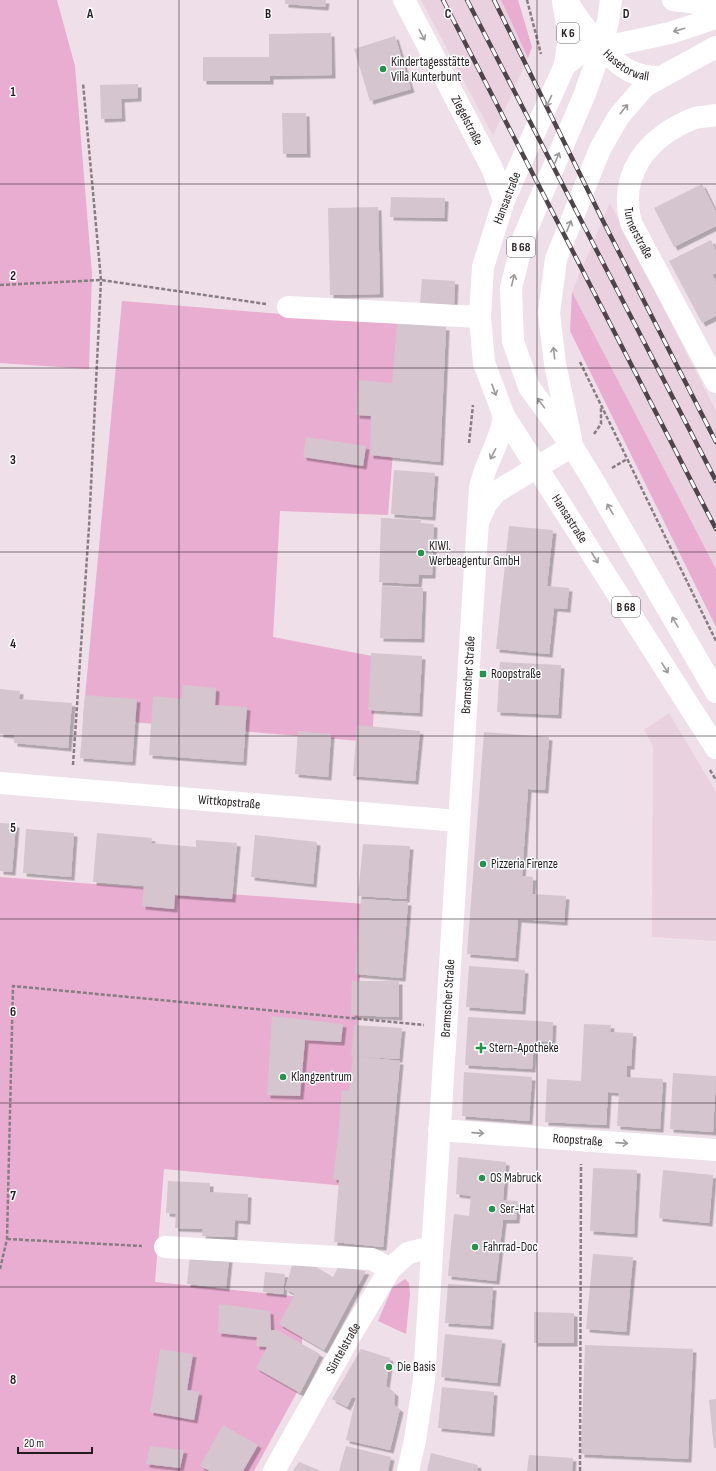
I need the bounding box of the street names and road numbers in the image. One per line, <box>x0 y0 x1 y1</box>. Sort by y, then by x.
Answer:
road number: K 6 <box>557 23 579 43</box>
street label: Hasetorwall <box>600 46 650 84</box>
street label: Ziegelstraße <box>448 93 487 148</box>
street label: Hansastraße <box>490 170 524 226</box>
street label: Turnerstraße <box>620 206 657 262</box>
road number: B 68 <box>507 237 535 257</box>
street label: Hansastraße <box>548 491 591 546</box>
road number: B 68 <box>612 597 640 617</box>
street label: Bramscher Straße <box>458 635 479 714</box>
street label: Wittkopstraße <box>198 791 261 813</box>
street label: Bramscher Straße <box>438 959 458 1038</box>
street label: Roopstraße <box>552 1130 603 1150</box>
street label: Süntelstraße <box>322 1320 364 1376</box>

